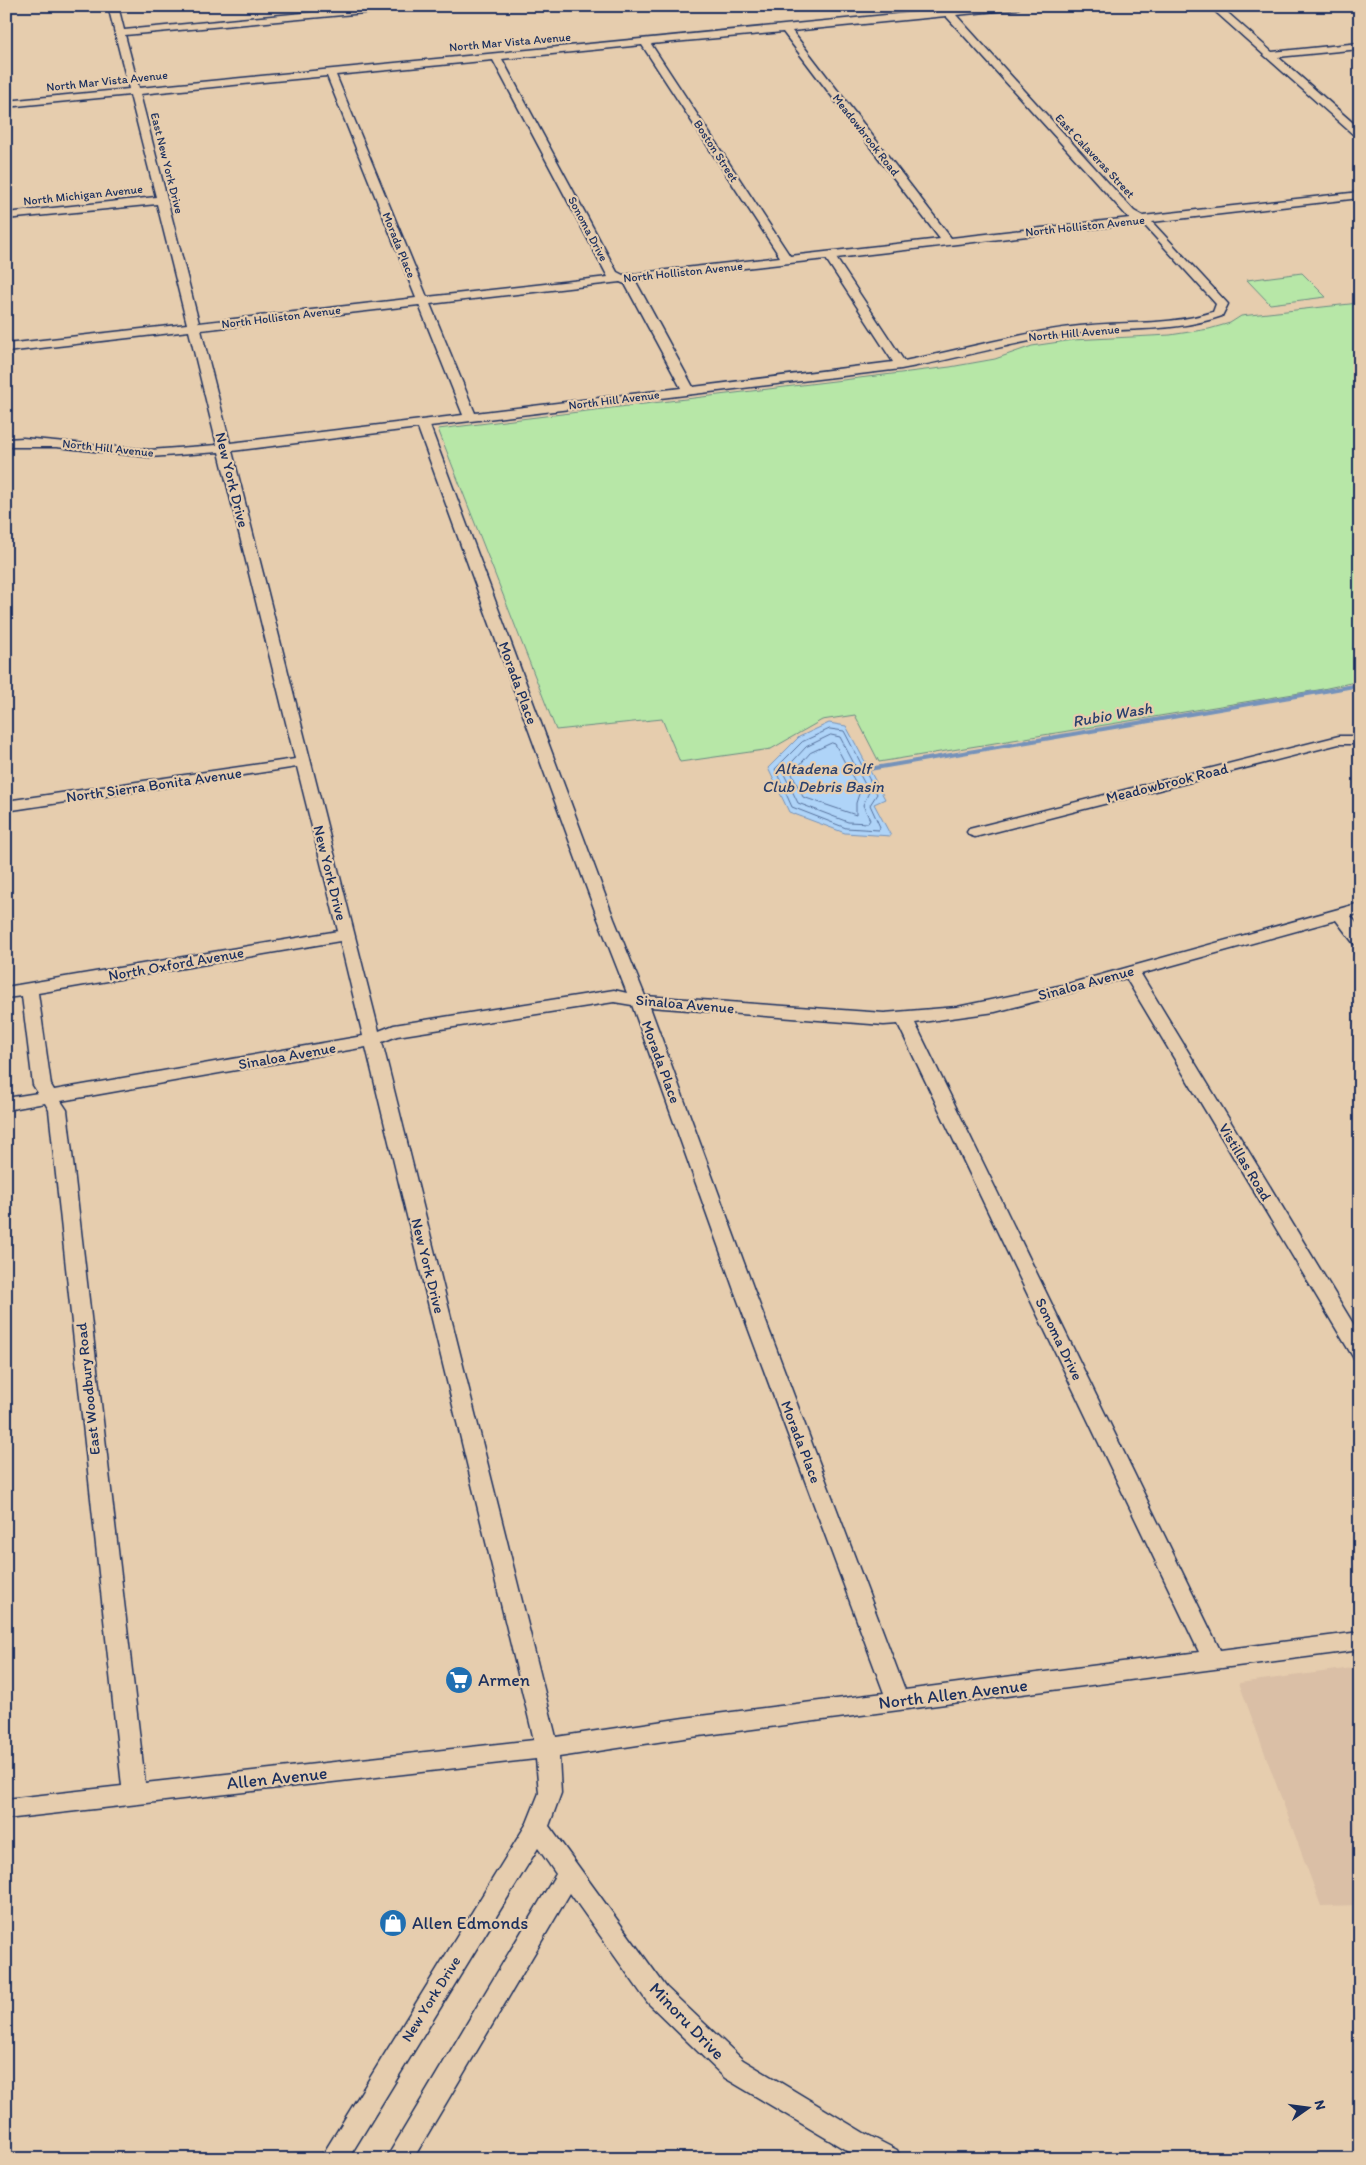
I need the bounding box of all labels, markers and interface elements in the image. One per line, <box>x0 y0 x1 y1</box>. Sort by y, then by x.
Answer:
street label: North Mar Vista Avenue <box>449 30 572 54</box>
street label: North Mar Vista Avenue <box>46 68 169 94</box>
street label: Meadowbrook Road <box>830 91 903 179</box>
street label: East New York Drive <box>148 111 186 215</box>
street label: East Calaveras Street <box>1052 111 1138 201</box>
street label: Boston Street <box>691 117 742 185</box>
street label: North Michigan Avenue <box>23 182 144 208</box>
street label: Sonoma Drive <box>565 194 611 264</box>
street label: Morada Place <box>380 210 419 280</box>
street label: North Holliston Avenue <box>1025 213 1146 239</box>
street label: North Holliston Avenue <box>623 259 744 285</box>
street label: North Holliston Avenue <box>221 303 342 331</box>
street label: North Hill Avenue <box>1028 322 1121 344</box>
street label: North Hill Avenue <box>568 387 661 413</box>
street label: New York Drive <box>211 430 253 530</box>
street label: North Hill Avenue <box>62 436 155 460</box>
street label: Morada Place <box>495 639 541 727</box>
water label: Rubio Wash <box>1071 698 1154 731</box>
water label: Altadena Golf Club Debris Basin <box>762 759 884 796</box>
street label: Meadowbrook Road <box>1104 759 1230 807</box>
street label: North Sierra Bonita Avenue <box>65 764 243 806</box>
street label: New York Drive <box>309 823 351 923</box>
street label: North Oxford Avenue <box>107 943 245 985</box>
street label: Sinaloa Avenue <box>1036 962 1136 1004</box>
street label: Sinaloa Avenue <box>635 991 735 1017</box>
street label: Morada Place <box>638 1018 684 1106</box>
street label: Sinaloa Avenue <box>237 1039 337 1073</box>
street label: Vistillas Road <box>1215 1120 1275 1204</box>
street label: New York Drive <box>407 1216 449 1316</box>
street label: Sonoma Drive <box>1031 1295 1087 1383</box>
street label: East Woodbury Road <box>72 1321 104 1456</box>
street label: Morada Place <box>777 1398 825 1486</box>
supermarket icon: Armen <box>444 1665 474 1695</box>
place label: Armen <box>478 1669 530 1691</box>
street label: North Allen Avenue <box>877 1674 1029 1714</box>
street label: Allen Avenue <box>226 1762 328 1794</box>
shop icon: Allen Edmonds <box>378 1908 408 1938</box>
place label: Allen Edmonds <box>412 1912 528 1934</box>
street label: New York Drive <box>398 1953 464 2045</box>
street label: Minoru Drive <box>645 1978 729 2064</box>
north arrow <box>1284 2082 1334 2132</box>
text: N <box>1311 2098 1330 2112</box>

